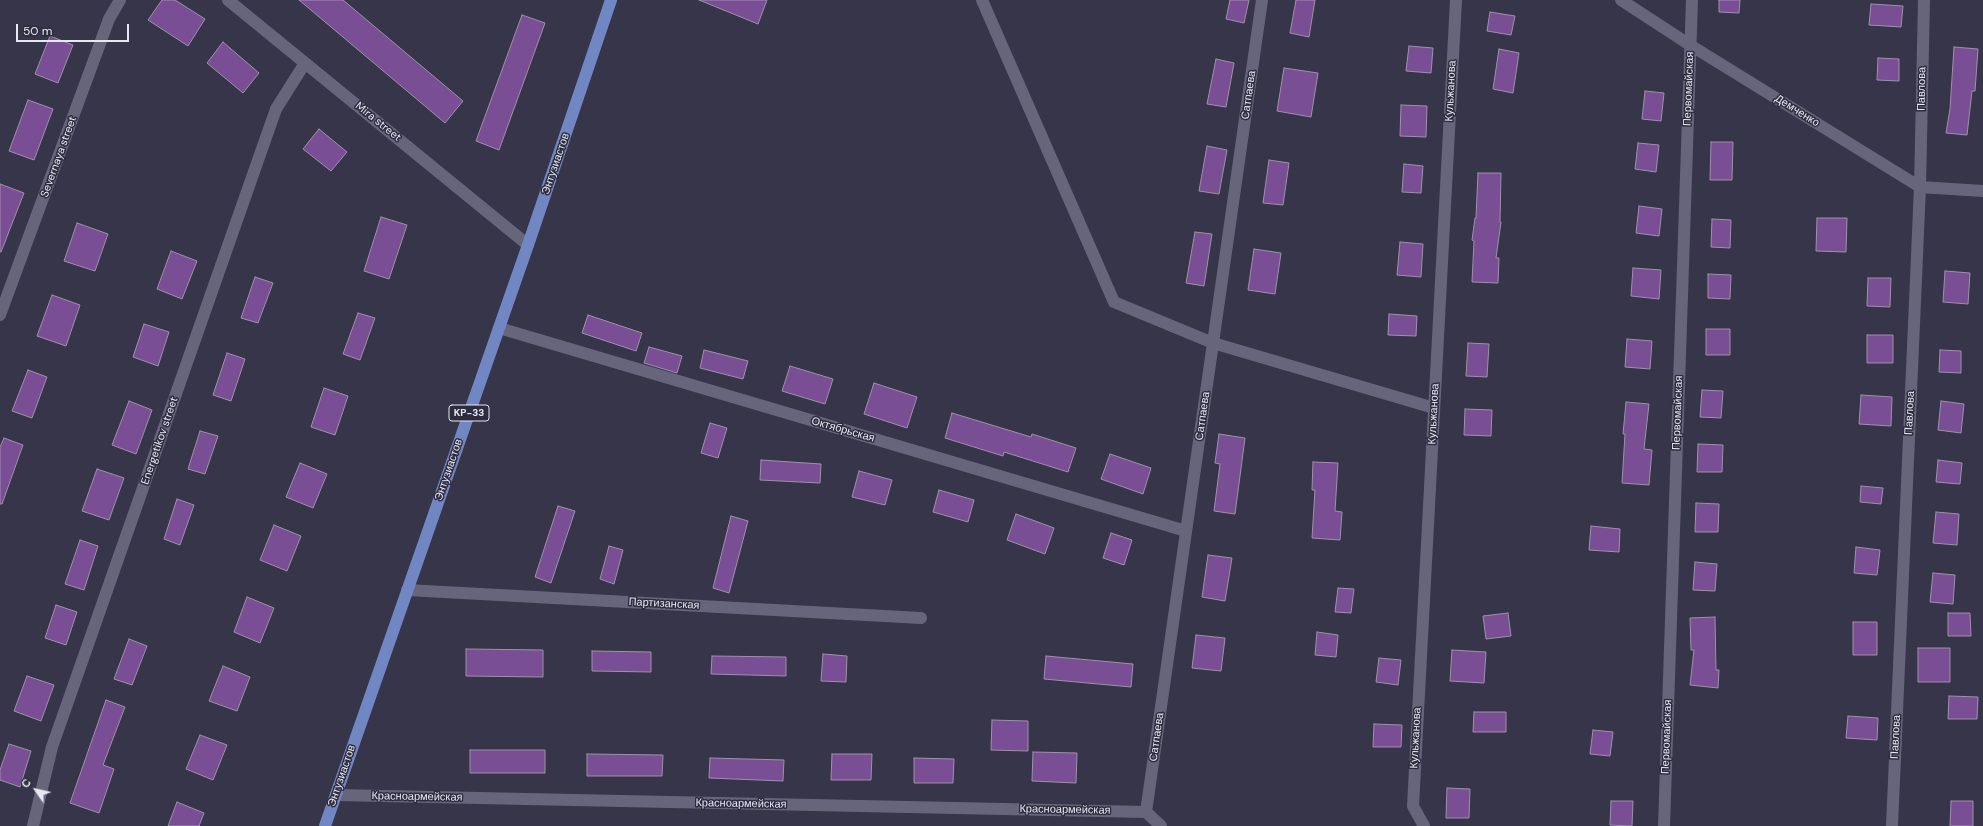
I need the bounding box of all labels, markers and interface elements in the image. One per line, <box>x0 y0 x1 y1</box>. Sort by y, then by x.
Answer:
scale bar <box>18 16 131 42</box>
text: 50 m <box>23 23 52 39</box>
street label: Первомайская <box>1681 52 1697 126</box>
street label: Кульжанова <box>1443 60 1459 122</box>
street label: Павлова <box>1915 67 1929 111</box>
street label: Сатпаева <box>1239 70 1259 120</box>
street label: Демченко <box>1772 92 1822 130</box>
street label: Mira street <box>352 100 404 144</box>
street label: Severnaya street <box>38 115 80 199</box>
street label: Энтузиастов <box>539 131 573 197</box>
street label: Первомайская <box>1670 376 1686 450</box>
street label: Кульжанова <box>1426 383 1442 445</box>
street label: Сатпаева <box>1193 391 1213 441</box>
street label: Павлова <box>1902 391 1918 435</box>
street label: Energetikov street <box>139 395 181 487</box>
road number: KP-33 <box>449 405 489 421</box>
street label: Октябрьская <box>810 415 876 445</box>
street label: Энтузиастов <box>432 437 466 503</box>
street label: Партизанская <box>628 596 700 612</box>
street label: Первомайская <box>1659 700 1675 774</box>
street label: Кульжанова <box>1408 707 1424 769</box>
street label: Сатпаева <box>1147 712 1167 762</box>
street label: Павлова <box>1888 715 1904 759</box>
street label: Энтузиастов <box>325 743 359 809</box>
north arrow <box>16 770 56 810</box>
text: С <box>18 776 34 791</box>
street label: Красноармейская <box>371 790 463 804</box>
street label: Красноармейская <box>695 797 787 811</box>
street label: Красноармейская <box>1019 803 1111 817</box>

